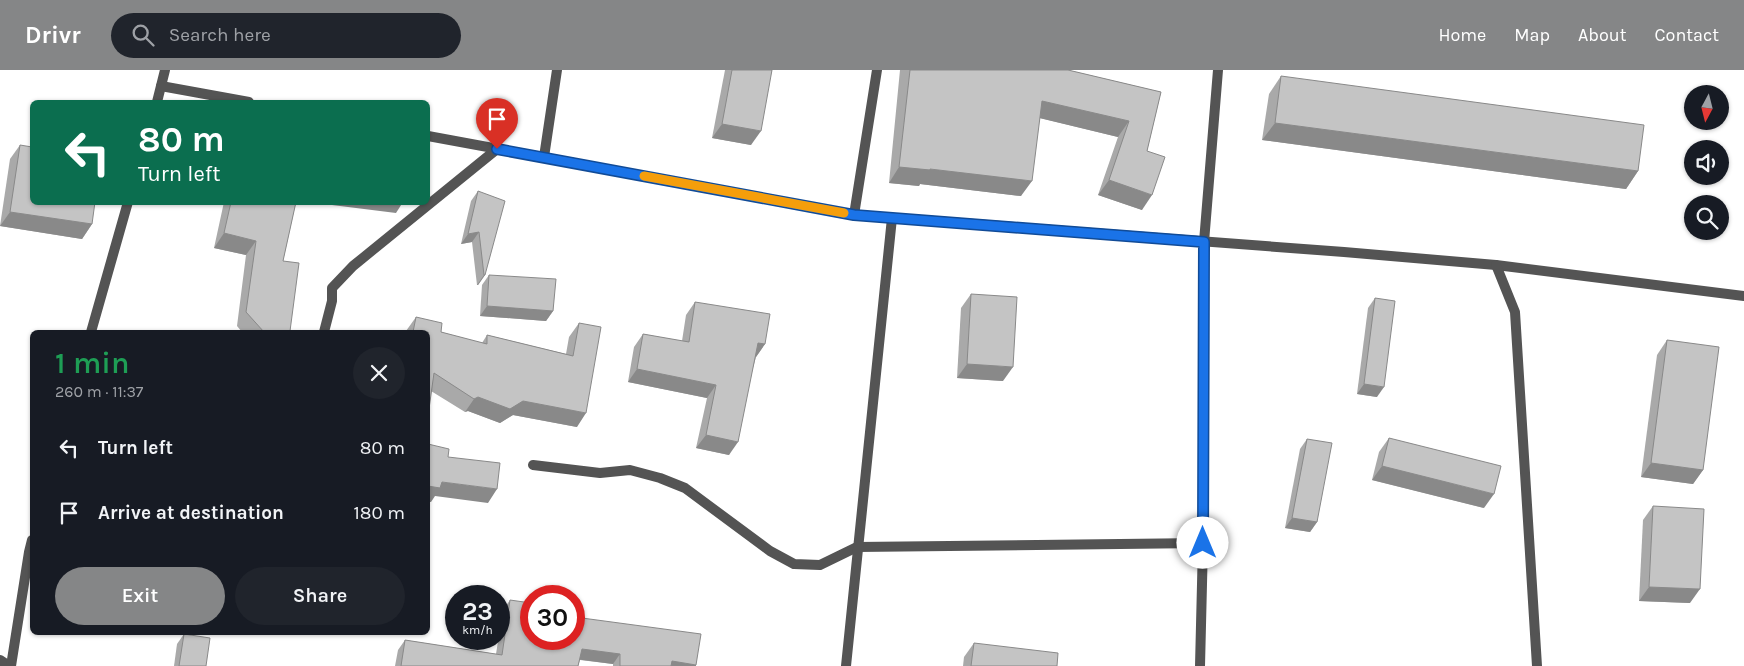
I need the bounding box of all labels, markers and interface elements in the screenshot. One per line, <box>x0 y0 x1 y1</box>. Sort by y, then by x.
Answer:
search box <box>111 13 461 58</box>
text: Drivr <box>25 21 81 49</box>
icon: search <box>129 21 157 49</box>
text: Search here <box>169 24 271 46</box>
text: Home <box>1438 24 1486 46</box>
text: Map <box>1514 24 1550 46</box>
text: About <box>1578 24 1627 46</box>
text: Contact <box>1655 24 1719 46</box>
north arrow <box>1684 85 1729 130</box>
map controls <box>1684 85 1729 240</box>
pin <box>476 98 518 149</box>
icon: arrive <box>483 105 511 133</box>
text: 80 m <box>138 119 225 160</box>
icon: left <box>55 120 120 185</box>
button: sound <box>1684 140 1729 185</box>
text: Turn left <box>138 161 221 187</box>
button: search <box>1684 195 1729 240</box>
text: 1 min <box>55 345 129 381</box>
button: close <box>353 347 405 399</box>
text: 260 m · 11:37 <box>55 382 143 401</box>
icon: left <box>55 434 83 462</box>
text: Turn left <box>98 437 173 459</box>
text: 80 m <box>360 437 405 459</box>
icon: arrive <box>55 499 83 527</box>
text: Arrive at destination <box>98 502 284 524</box>
text: 180 m <box>353 502 405 524</box>
position arrow <box>1176 516 1228 568</box>
button: Exit <box>55 567 225 625</box>
button: Share <box>235 567 405 625</box>
speed limit sign: 30 <box>520 585 585 650</box>
text: 23 <box>462 597 493 626</box>
text: km/h <box>462 623 493 637</box>

